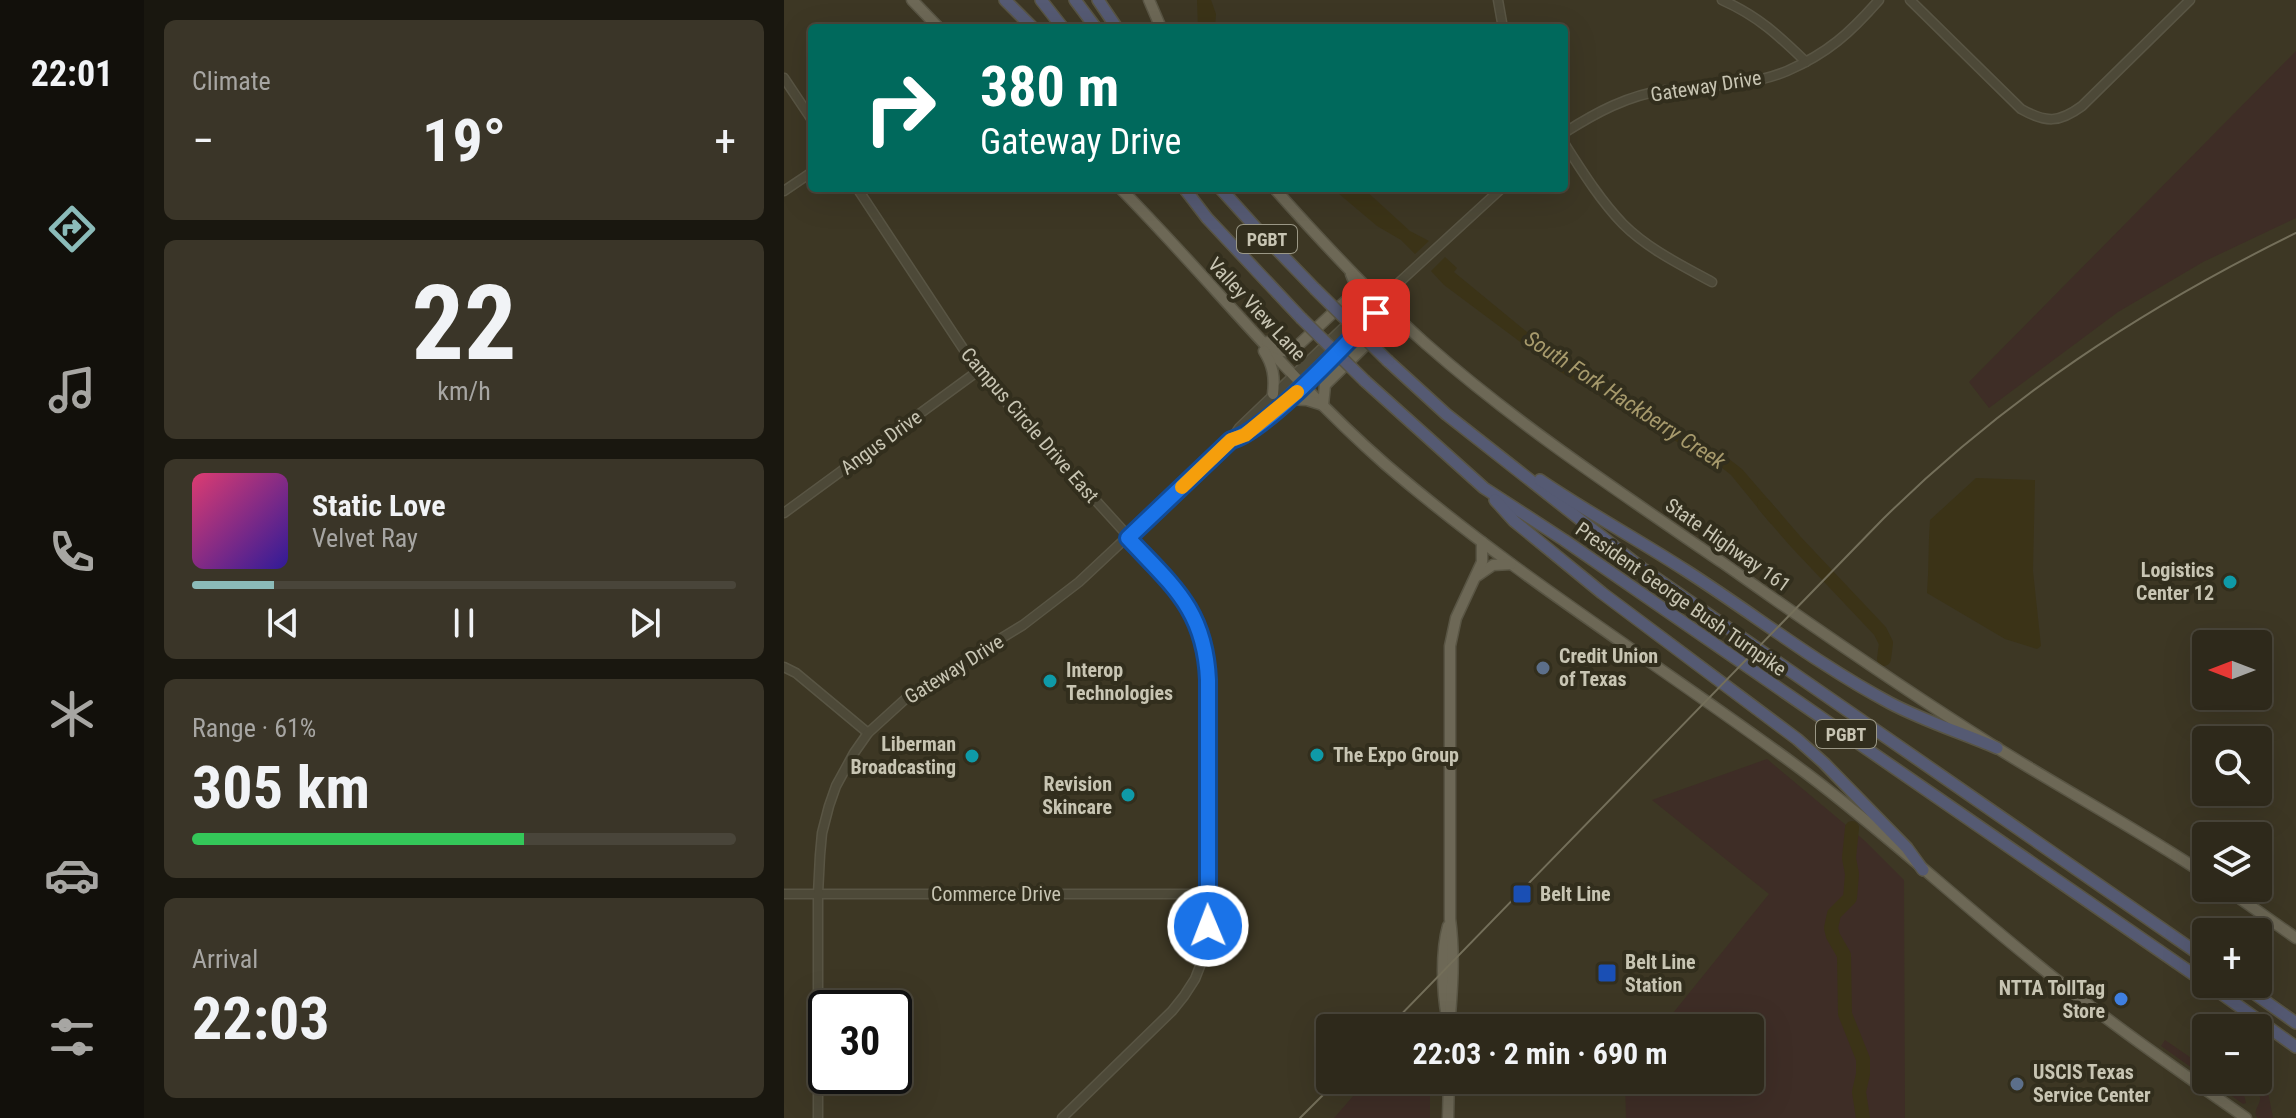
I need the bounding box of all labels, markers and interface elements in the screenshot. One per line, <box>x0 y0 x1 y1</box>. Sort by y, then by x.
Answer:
text: 22:01 <box>31 53 113 95</box>
text: 380 m <box>980 54 1119 120</box>
icon: right <box>848 56 952 160</box>
street label: Gateway Drive <box>1649 65 1763 107</box>
text: Climate <box>192 66 271 96</box>
text: 19° <box>422 105 506 176</box>
text: − <box>192 115 214 167</box>
text: + <box>714 115 736 167</box>
text: Gateway Drive <box>980 121 1182 163</box>
icon: directions <box>44 201 100 257</box>
road number: PGBT <box>1237 225 1297 253</box>
street label: Valley View Lane <box>1203 252 1311 366</box>
text: 22 <box>411 263 517 384</box>
pin <box>1342 279 1410 347</box>
icon: arrive <box>1354 291 1398 335</box>
water label: South Fork Hackberry Creek <box>1520 326 1730 474</box>
street label: Campus Circle Drive East <box>956 342 1104 508</box>
icon: music <box>44 362 100 418</box>
text: km/h <box>437 376 491 406</box>
street label: Angus Drive <box>836 405 926 479</box>
text: Static Love <box>312 488 446 523</box>
street label: State Highway 161 <box>1661 493 1795 597</box>
street label: President George Bush Turnpike <box>1571 517 1791 681</box>
text: Velvet Ray <box>312 523 418 553</box>
icon: phone <box>44 524 100 580</box>
place label: Logistics Center 12 <box>2136 558 2214 605</box>
marker: Logistics Center 12 <box>2221 573 2239 591</box>
icon: previous <box>261 601 305 645</box>
icon: pause <box>442 601 486 645</box>
icon: next <box>623 601 667 645</box>
street label: Gateway Drive <box>900 629 1008 709</box>
north arrow <box>2192 630 2272 710</box>
map controls <box>2192 630 2272 1094</box>
place label: Credit Union of Texas <box>1559 644 1658 691</box>
place label: Interop Technologies <box>1066 658 1173 705</box>
marker: Credit Union of Texas <box>1534 659 1552 677</box>
marker: Interop Technologies <box>1041 672 1059 690</box>
icon: climate <box>44 686 100 742</box>
text: Range · 61% <box>192 713 316 743</box>
road number: PGBT <box>1816 720 1876 748</box>
button: search <box>2192 726 2272 806</box>
place label: Liberman Broadcasting <box>850 732 956 779</box>
place label: The Expo Group <box>1333 743 1459 767</box>
marker: The Expo Group <box>1308 746 1326 764</box>
marker: Liberman Broadcasting <box>963 747 981 765</box>
text: 305 km <box>192 752 370 823</box>
place label: Revision Skincare <box>1042 772 1112 819</box>
marker: Revision Skincare <box>1119 786 1137 804</box>
button: layers <box>2192 822 2272 902</box>
icon: car <box>44 847 100 903</box>
street label: Commerce Drive <box>931 882 1061 906</box>
place label: Belt Line <box>1540 882 1611 906</box>
marker: Belt Line <box>1511 883 1533 905</box>
position arrow <box>1166 884 1250 968</box>
button: + <box>2192 918 2272 998</box>
text: Arrival <box>192 944 258 974</box>
place label: Belt Line Station <box>1625 950 1696 997</box>
marker: Belt Line Station <box>1596 962 1618 984</box>
place label: NTTA TollTag Store <box>1999 976 2105 1023</box>
text: 22:03 <box>192 983 330 1054</box>
speed limit sign: 30 <box>808 990 912 1094</box>
marker: NTTA TollTag Store <box>2112 990 2130 1008</box>
icon: filters <box>44 1009 100 1065</box>
button: − <box>2192 1014 2272 1094</box>
text: 22:03 · 2 min · 690 m <box>1413 1036 1667 1071</box>
place label: USCIS Texas Service Center <box>2033 1060 2151 1107</box>
marker: USCIS Texas Service Center <box>2008 1075 2026 1093</box>

